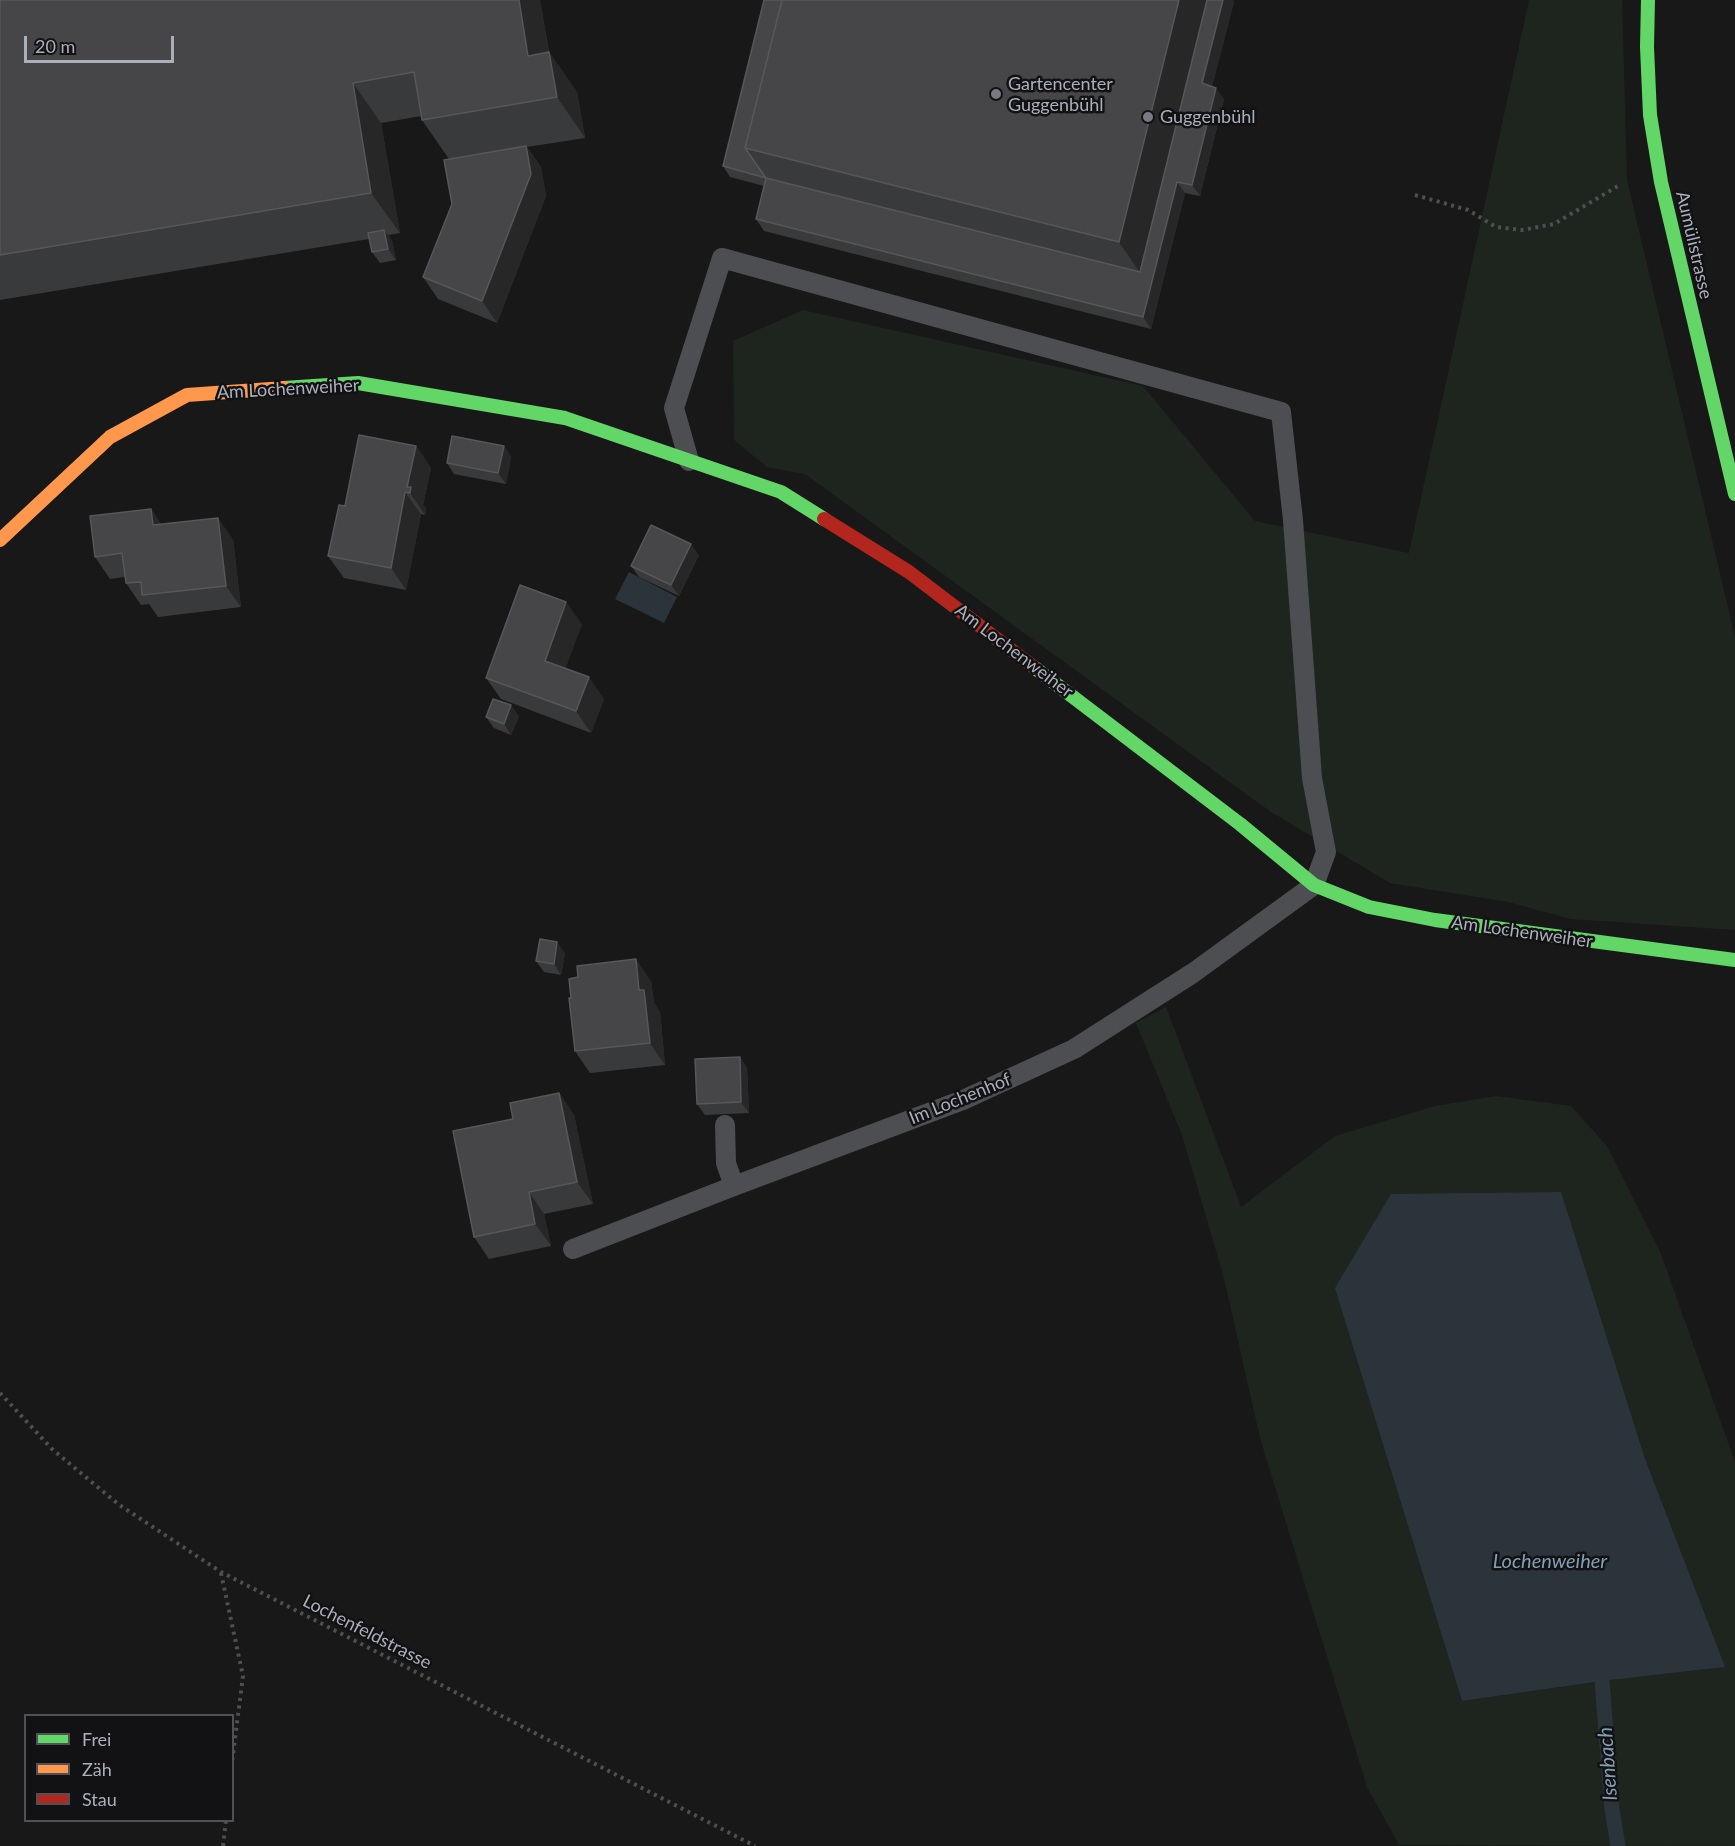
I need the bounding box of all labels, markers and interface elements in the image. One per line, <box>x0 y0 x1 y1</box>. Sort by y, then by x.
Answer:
scale bar <box>27 24 177 62</box>
text: 20 m <box>35 35 75 57</box>
place label: Gartencenter Guggenbühl <box>1008 73 1113 116</box>
marker: Gartencenter Guggenbühl <box>989 87 1003 101</box>
place label: Guggenbühl <box>1160 106 1256 128</box>
marker: Guggenbühl <box>1141 110 1155 124</box>
street label: Aumülistrasse <box>1671 189 1717 301</box>
street label: Am Lochenweiher <box>216 374 360 404</box>
street label: Am Lochenweiher <box>951 600 1077 702</box>
street label: Am Lochenweiher <box>1450 911 1594 953</box>
street label: Im Lochenhof <box>906 1069 1014 1129</box>
water label: Lochenweiher <box>1493 1550 1607 1574</box>
street label: Lochenfeldstrasse <box>299 1590 435 1674</box>
legend <box>24 1714 234 1822</box>
water label: Isenbach <box>1593 1726 1623 1802</box>
text: Frei <box>82 1728 111 1750</box>
text: Zäh <box>82 1758 112 1780</box>
text: Stau <box>82 1788 117 1810</box>

